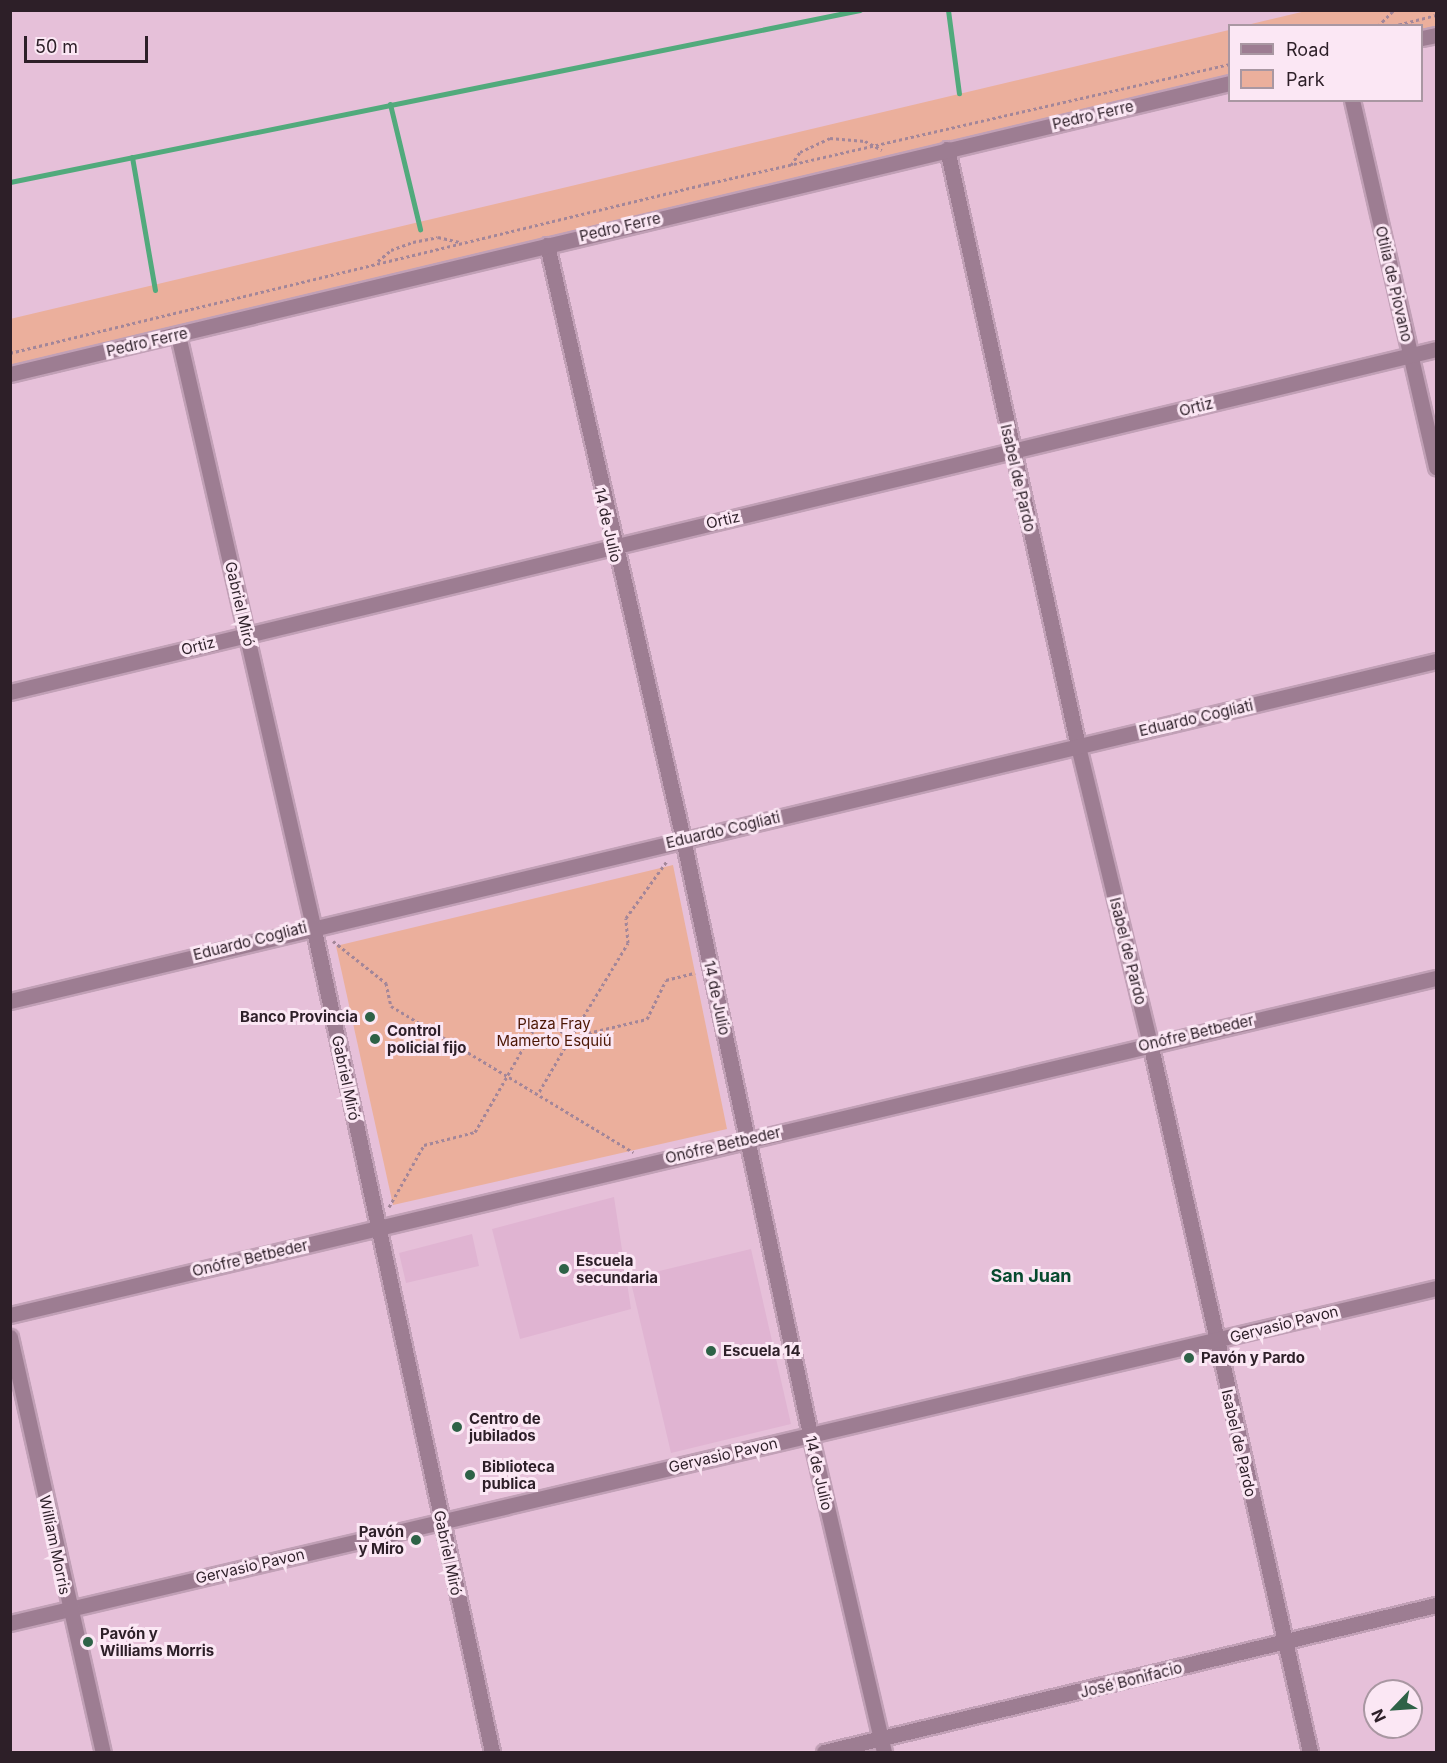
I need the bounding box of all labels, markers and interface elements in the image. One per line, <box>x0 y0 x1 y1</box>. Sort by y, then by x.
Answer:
scale bar <box>27 24 152 62</box>
legend <box>1228 24 1423 102</box>
text: 50 m <box>35 36 78 57</box>
text: Road <box>1286 39 1329 60</box>
text: Park <box>1286 69 1325 90</box>
street label: Pedro Ferre <box>1051 97 1135 133</box>
street label: Pedro Ferre <box>578 209 662 245</box>
street label: Otilia de Piovano <box>1372 224 1416 344</box>
street label: Pedro Ferre <box>105 324 189 360</box>
street label: Ortiz <box>1177 394 1215 420</box>
street label: Isabel de Pardo <box>997 422 1039 534</box>
street label: 14 de Julio <box>591 486 625 564</box>
street label: Ortiz <box>704 507 742 533</box>
street label: Gabriel Miró <box>222 560 258 648</box>
street label: Ortiz <box>179 633 217 659</box>
street label: Eduardo Cogliati <box>1137 696 1255 740</box>
street label: Eduardo Cogliati <box>664 808 782 852</box>
street label: Isabel de Pardo <box>1106 896 1150 1006</box>
street label: Eduardo Cogliati <box>191 918 309 964</box>
street label: 14 de Julio <box>700 959 734 1037</box>
place label: Banco Provincia <box>240 1008 358 1026</box>
marker: Banco Provincia <box>363 1010 377 1024</box>
street label: Onófre Betbeder <box>1136 1011 1256 1055</box>
park label: Plaza Fray Mamerto Esquiú <box>496 1014 612 1049</box>
place label: Control policial fijo <box>387 1021 466 1056</box>
marker: Control policial fijo <box>368 1032 382 1046</box>
street label: Gabriel Miró <box>328 1034 364 1122</box>
street label: Onófre Betbeder <box>663 1123 783 1167</box>
street label: Onófre Betbeder <box>190 1236 310 1280</box>
place label: Escuela secundaria <box>576 1251 658 1286</box>
marker: Escuela secundaria <box>557 1262 571 1276</box>
district label: San Juan <box>990 1265 1072 1287</box>
street label: Gervasio Pavon <box>1228 1302 1340 1346</box>
place label: Escuela 14 <box>723 1342 801 1360</box>
marker: Escuela 14 <box>704 1344 718 1358</box>
place label: Pavón y Pardo <box>1201 1349 1305 1367</box>
marker: Pavón y Pardo <box>1182 1351 1196 1365</box>
street label: Isabel de Pardo <box>1218 1387 1260 1499</box>
place label: Centro de jubilados <box>469 1409 541 1444</box>
marker: Centro de jubilados <box>450 1420 464 1434</box>
street label: Gervasio Pavon <box>667 1434 779 1476</box>
street label: 14 de Julio <box>802 1434 836 1512</box>
place label: Biblioteca publica <box>482 1457 555 1492</box>
marker: Biblioteca publica <box>463 1468 477 1482</box>
street label: William Morris <box>36 1494 74 1596</box>
street label: Gabriel Miró <box>430 1509 466 1597</box>
place label: Pavón y Miro <box>358 1522 404 1557</box>
marker: Pavón y Miro <box>409 1533 423 1547</box>
street label: Gervasio Pavon <box>194 1545 306 1587</box>
place label: Pavón y Williams Morris <box>100 1624 214 1659</box>
marker: Pavón y Williams Morris <box>81 1635 95 1649</box>
street label: José Bonifacio <box>1078 1659 1184 1701</box>
north arrow <box>1363 1679 1423 1739</box>
text: N <box>1367 1706 1390 1726</box>

